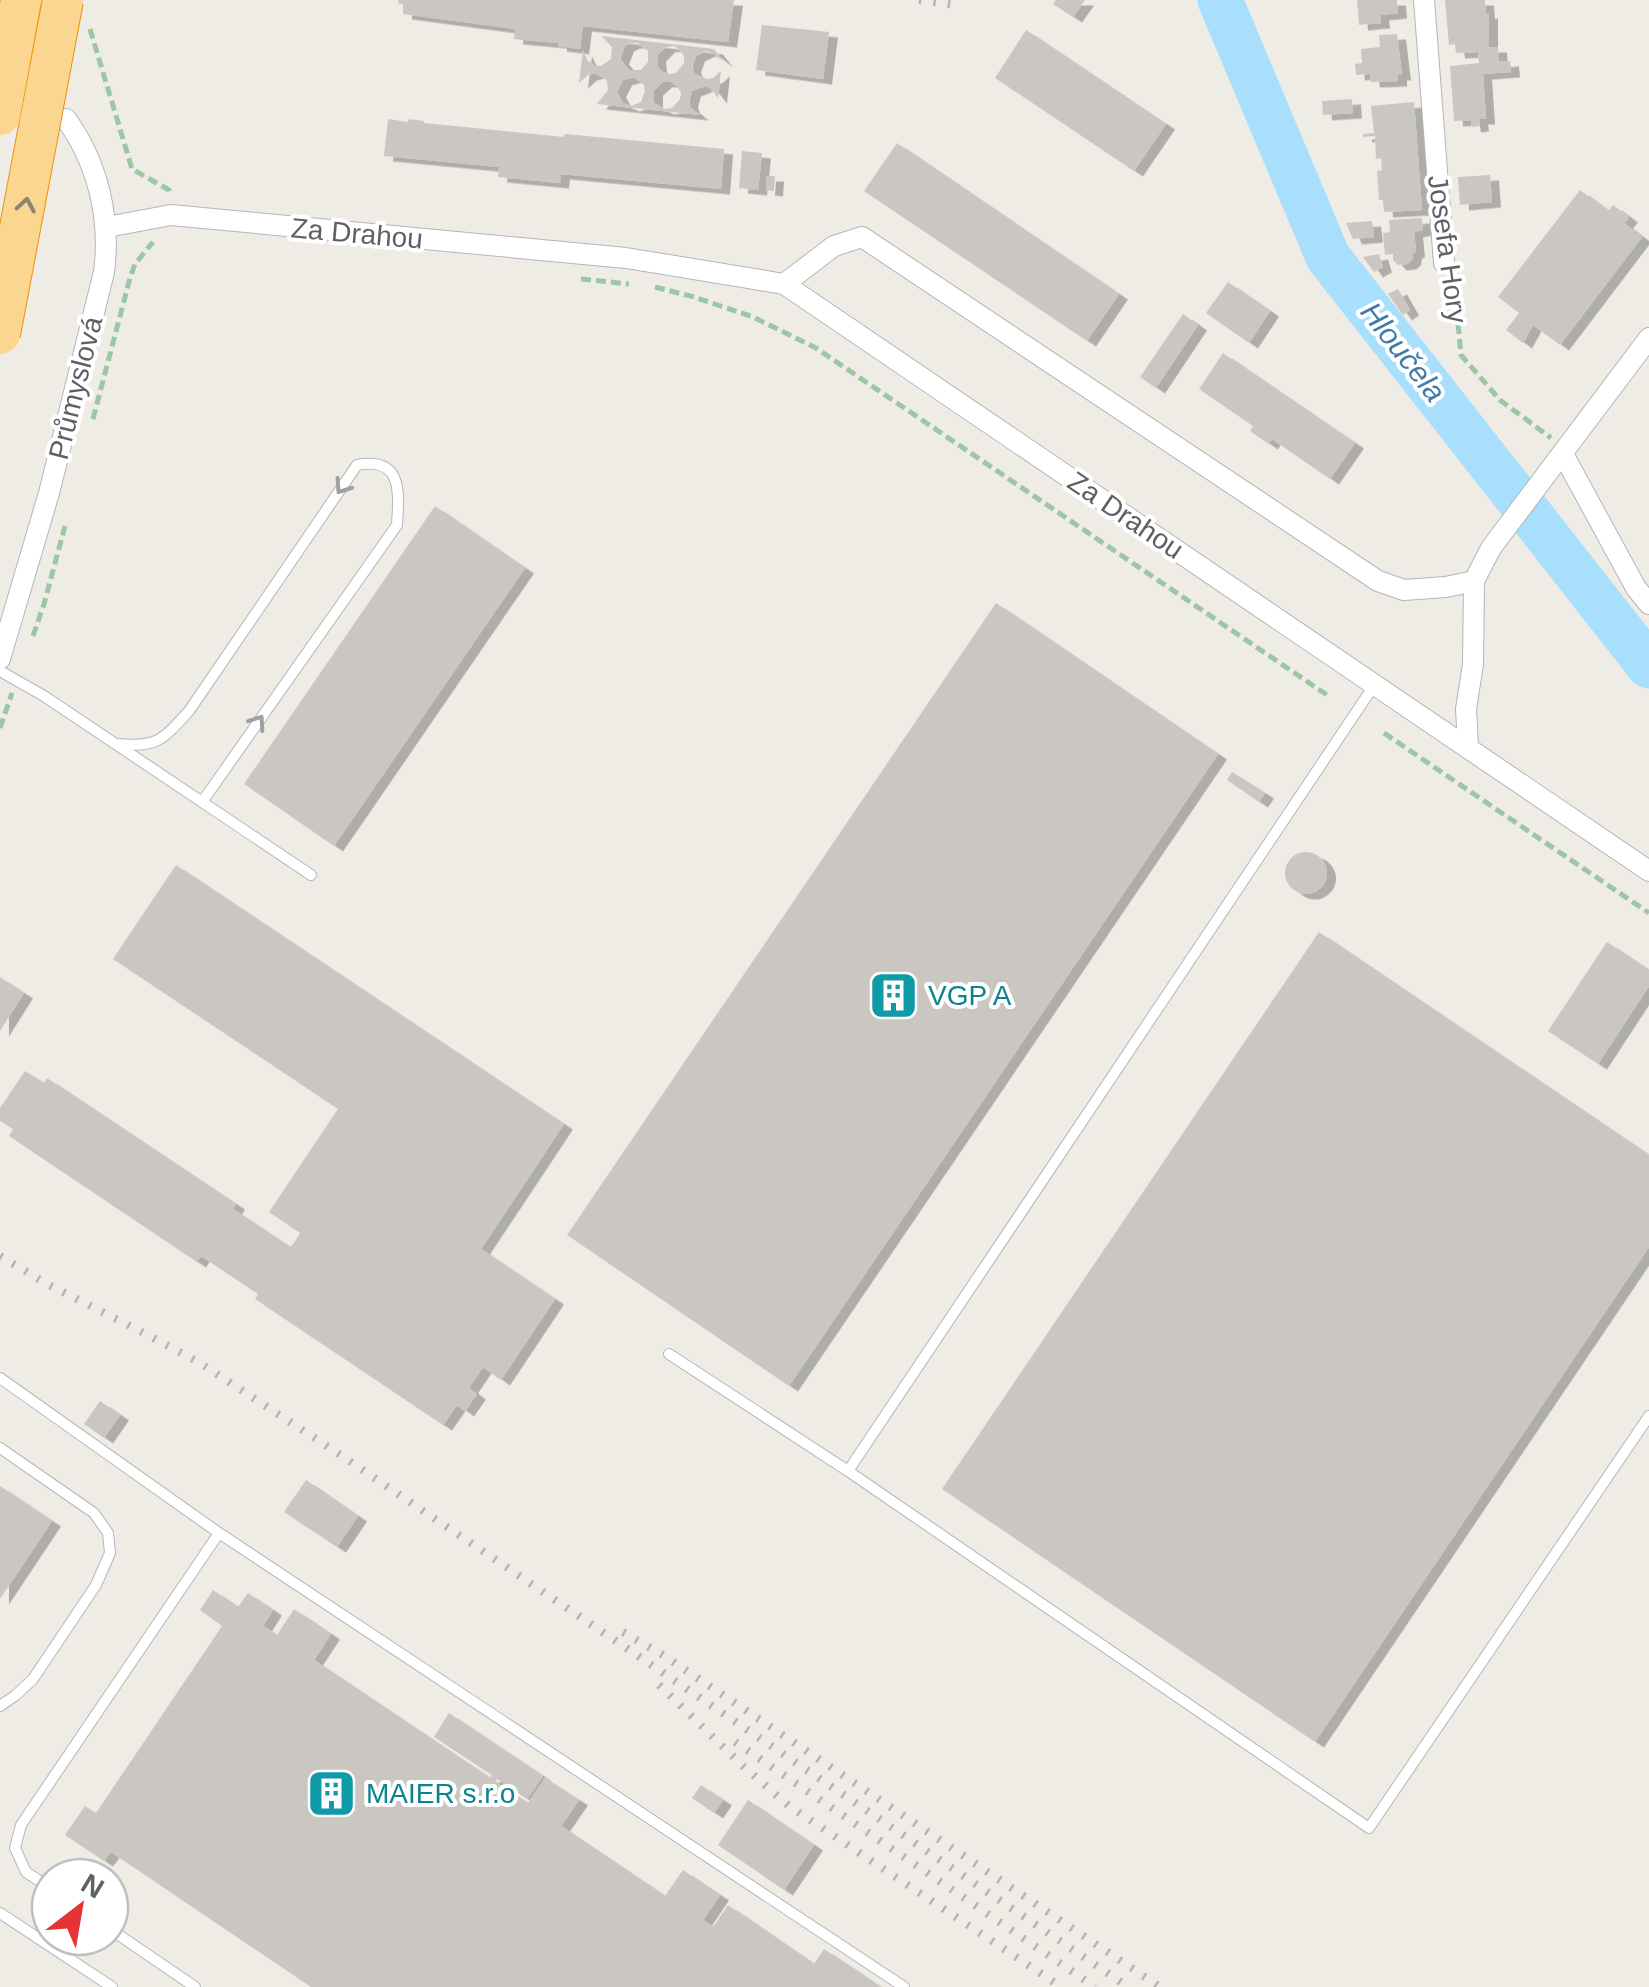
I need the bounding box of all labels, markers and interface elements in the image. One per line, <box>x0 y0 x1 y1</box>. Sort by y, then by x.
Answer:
street label: Josefa Hory <box>1422 173 1473 325</box>
one-way arrow <box>15 196 36 213</box>
street label: Za Drahou <box>290 212 424 255</box>
water label: Hloučela <box>1354 296 1452 408</box>
street label: Průmyslová <box>43 313 108 463</box>
street label: Za Drahou <box>1062 466 1189 565</box>
one-way arrow <box>336 476 354 495</box>
one-way arrow <box>246 715 264 733</box>
building icon: VGP A <box>867 969 919 1021</box>
place label: VGP A <box>928 980 1012 1011</box>
building icon: MAIER s.r.o <box>305 1767 357 1819</box>
place label: MAIER s.r.o <box>366 1778 515 1809</box>
north arrow <box>30 1857 130 1957</box>
text: N <box>76 1868 109 1904</box>

